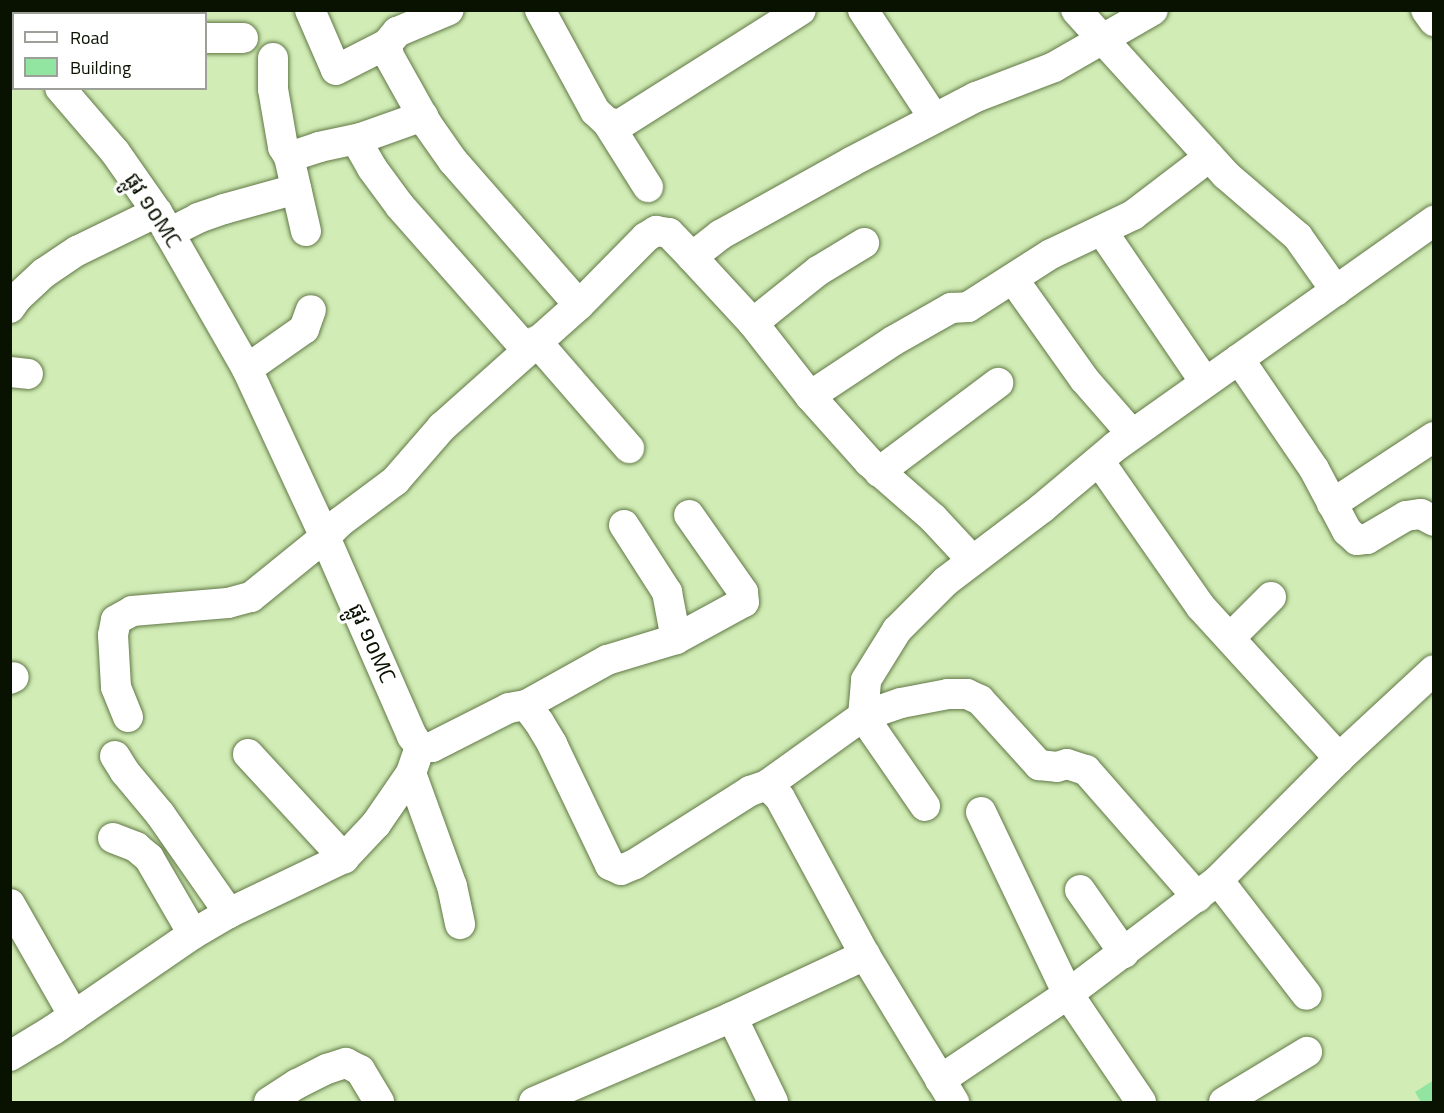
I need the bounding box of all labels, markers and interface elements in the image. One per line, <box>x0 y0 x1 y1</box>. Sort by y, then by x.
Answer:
legend <box>12 12 207 90</box>
text: Road <box>70 24 109 51</box>
text: Building <box>70 54 131 81</box>
street label: ផ្លូវ ១០MC <box>119 167 187 253</box>
street label: ផ្លូវ ១០MC <box>343 599 401 687</box>

